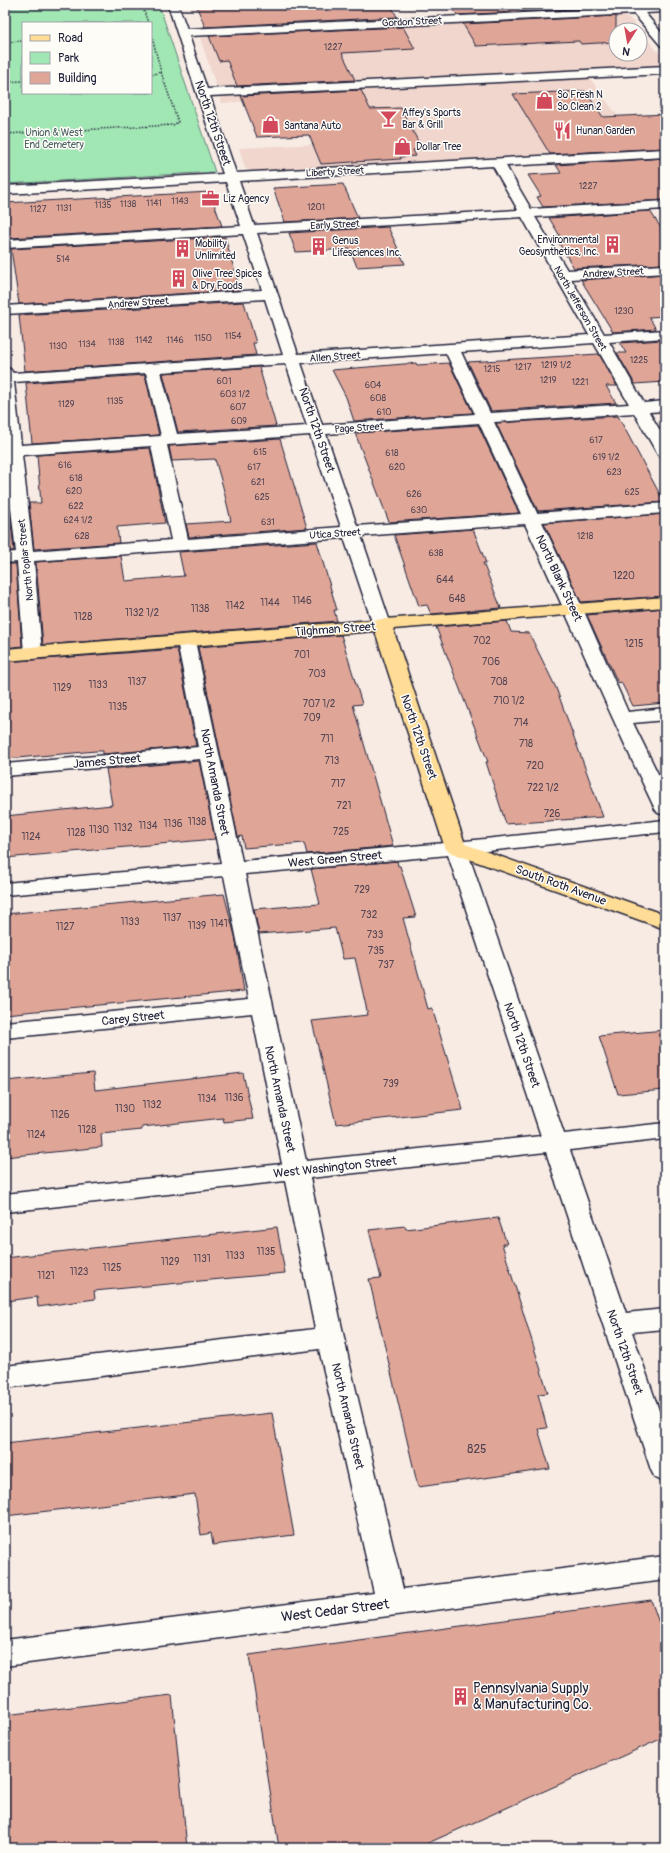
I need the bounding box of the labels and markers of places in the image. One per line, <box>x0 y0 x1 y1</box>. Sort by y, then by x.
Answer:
place label: So Fresh N So Clean 2 <box>557 89 603 113</box>
shop icon: So Fresh N So Clean 2 <box>534 90 554 110</box>
place label: Affey's Sports Bar & Grill <box>402 107 461 131</box>
bar icon: Affey's Sports Bar & Grill <box>379 108 399 128</box>
shop icon: Santana Auto <box>261 115 281 135</box>
place label: Santana Auto <box>284 120 342 132</box>
restaurant icon: Hunan Garden <box>553 120 573 140</box>
place label: Hunan Garden <box>576 125 636 137</box>
shop icon: Dollar Tree <box>393 136 413 156</box>
place label: Dollar Tree <box>416 141 461 153</box>
office icon: Liz Agency <box>200 188 220 208</box>
place label: Liz Agency <box>223 193 270 205</box>
place label: Environmental Geosynthetics, Inc. <box>519 234 599 258</box>
place label: Genus Lifesciences Inc. <box>332 235 402 259</box>
building icon: Environmental Geosynthetics, Inc. <box>602 235 622 255</box>
building icon: Genus Lifesciences Inc. <box>309 236 329 256</box>
place label: Mobility Unlimited <box>195 238 236 262</box>
building icon: Mobility Unlimited <box>172 239 192 259</box>
place label: Olive Tree Spices & Dry Foods <box>192 268 262 292</box>
building icon: Olive Tree Spices & Dry Foods <box>169 269 189 289</box>
place label: Pennsylvania Supply & Manufacturing Co. <box>473 1680 592 1713</box>
building icon: Pennsylvania Supply & Manufacturing Co. <box>450 1686 470 1706</box>

